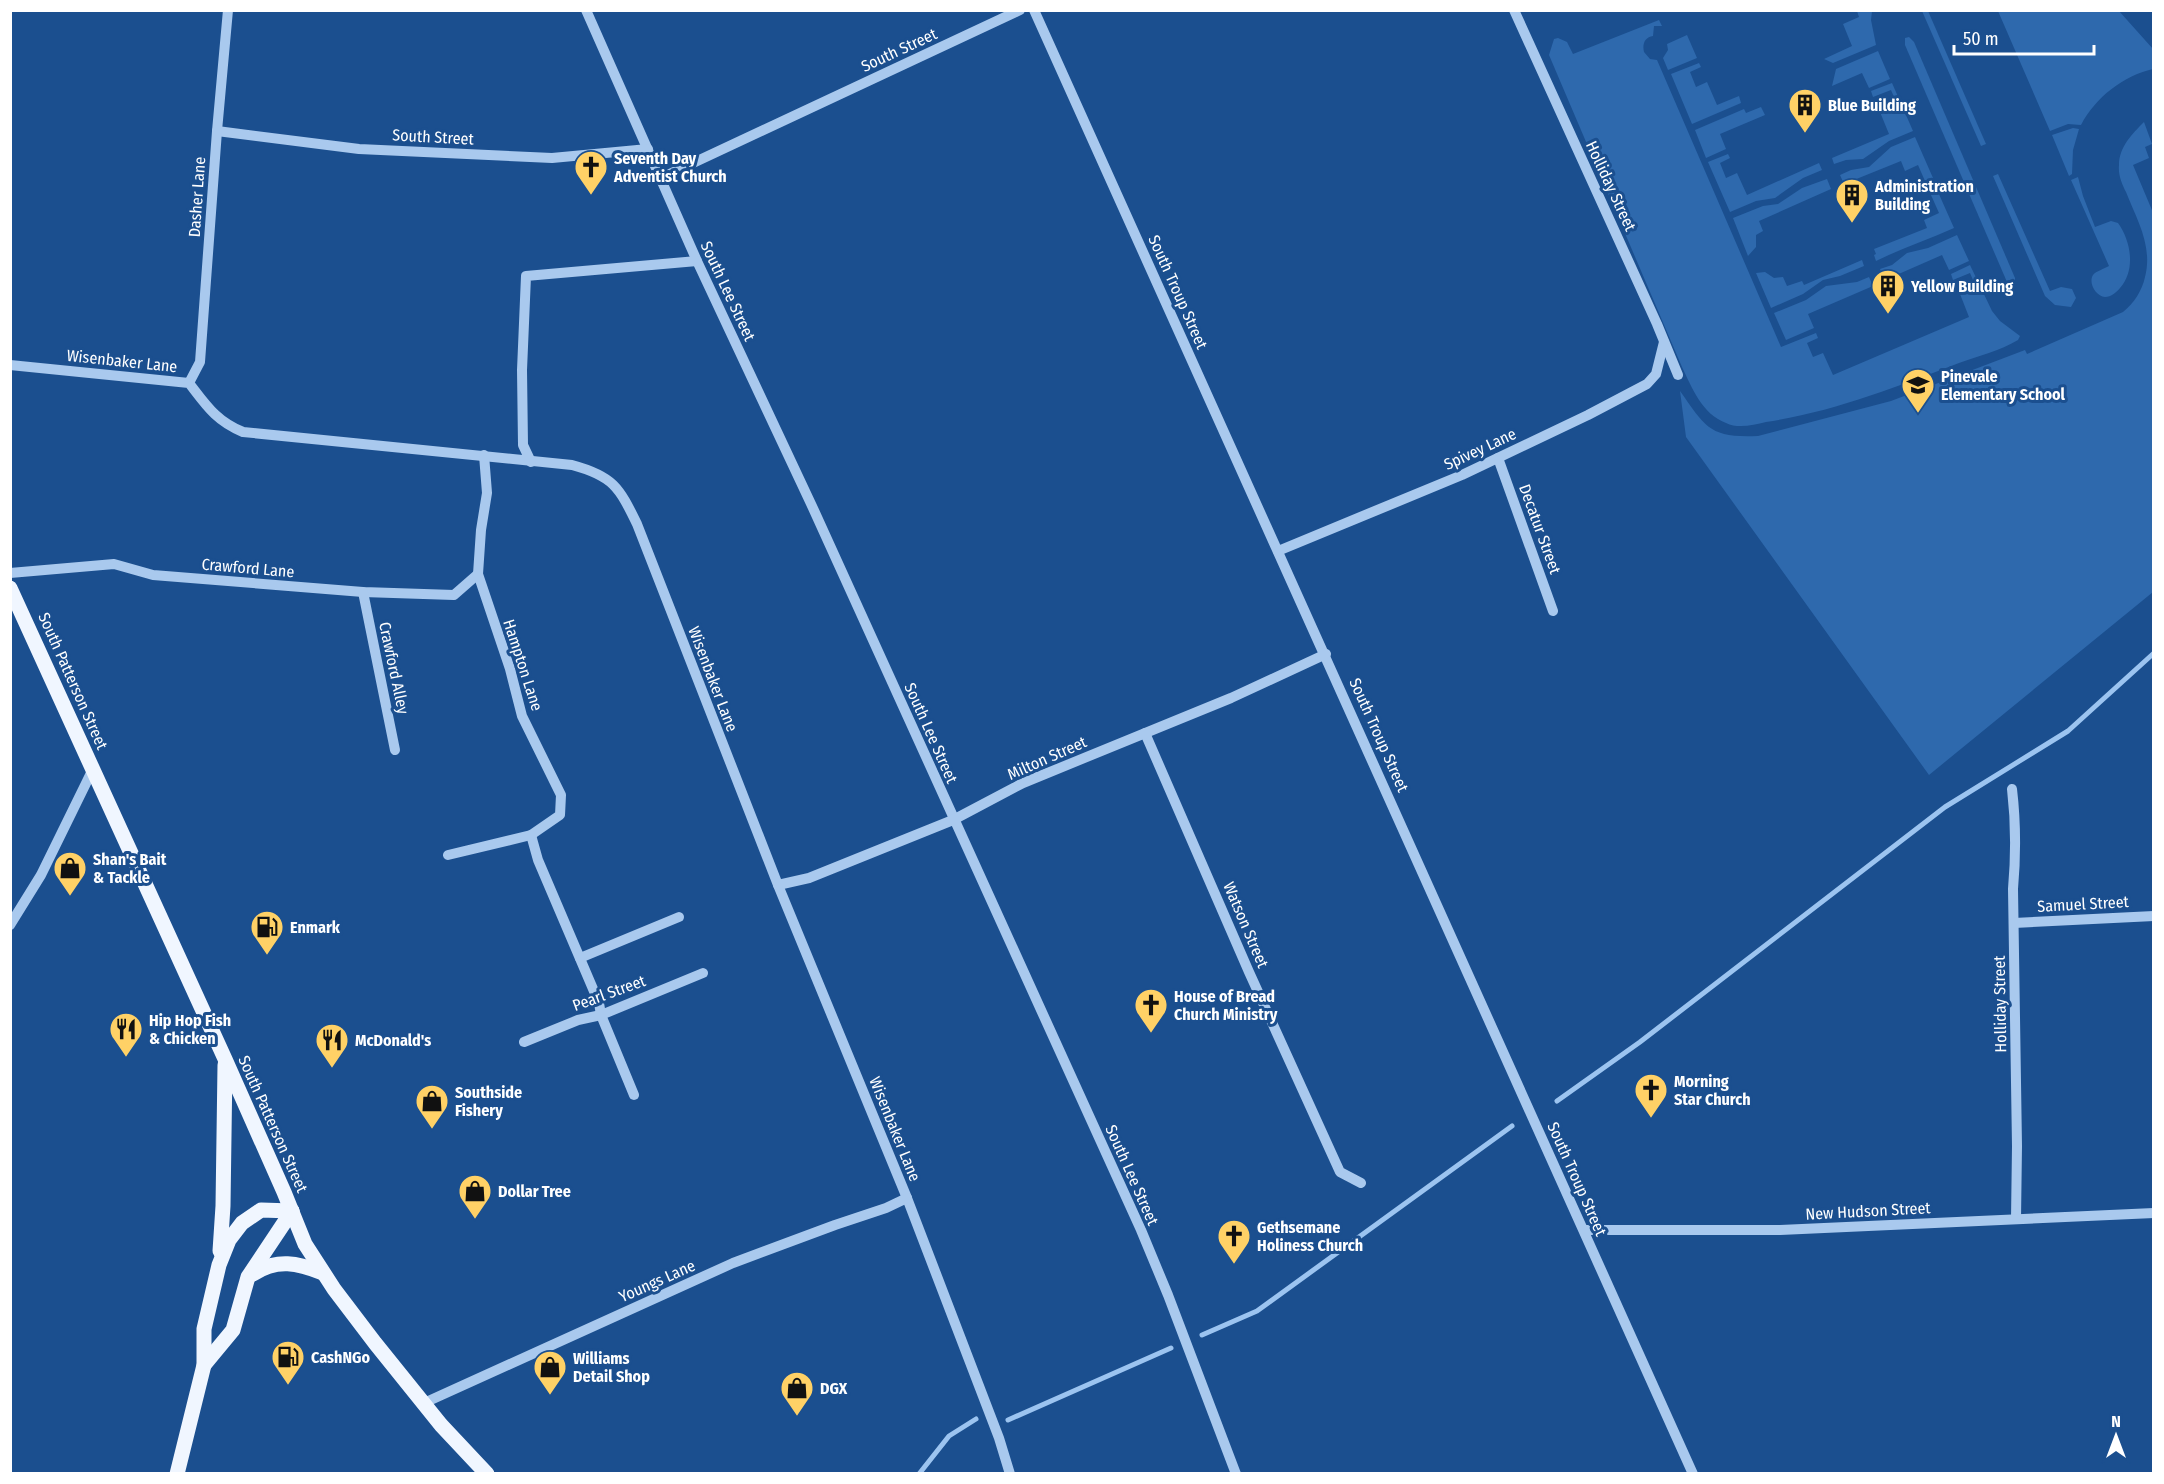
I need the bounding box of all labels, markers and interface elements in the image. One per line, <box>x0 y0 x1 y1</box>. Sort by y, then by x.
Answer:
scale bar <box>1954 18 2094 56</box>
street label: South Street <box>858 24 941 76</box>
text: 50 m <box>1963 28 1999 50</box>
building icon: Blue Building <box>1787 87 1823 134</box>
place label: Blue Building <box>1828 96 1916 115</box>
street label: South Street <box>392 125 475 149</box>
street label: Holliday Street <box>1582 138 1640 235</box>
church icon: Seventh Day Adventist Church <box>573 149 609 196</box>
place label: Seventh Day Adventist Church <box>613 149 727 186</box>
street label: Dasher Lane <box>185 156 209 238</box>
building icon: Administration Building <box>1834 177 1870 224</box>
place label: Administration Building <box>1874 177 1974 214</box>
street label: South Troup Street <box>1144 232 1212 353</box>
street label: South Lee Street <box>697 238 760 345</box>
building icon: Yellow Building <box>1870 268 1906 315</box>
place label: Yellow Building <box>1910 277 2013 296</box>
street label: Wisenbaker Lane <box>66 346 178 376</box>
school or university icon: Pinevale Elementary School <box>1900 367 1936 414</box>
place label: Pinevale Elementary School <box>1941 367 2066 404</box>
street label: Spivey Lane <box>1441 424 1519 474</box>
street label: Decatur Street <box>1515 482 1565 577</box>
street label: Crawford Lane <box>201 554 295 582</box>
street label: South Patterson Street <box>34 610 112 753</box>
street label: Hampton Lane <box>499 617 547 713</box>
street label: Crawford Alley <box>375 620 413 717</box>
street label: Wisenbaker Lane <box>684 624 742 734</box>
street label: South Troup Street <box>1345 675 1413 796</box>
street label: South Lee Street <box>900 680 962 787</box>
street label: Milton Street <box>1005 732 1090 784</box>
shop icon: Shan's Bait & Tackle <box>52 850 88 897</box>
place label: Shan's Bait & Tackle <box>93 850 167 887</box>
street label: Watson Street <box>1219 879 1273 971</box>
street label: Samuel Street <box>2037 892 2130 916</box>
fuel station icon: Enmark <box>249 909 285 956</box>
place label: Enmark <box>290 918 341 937</box>
street label: Holliday Street <box>1990 955 2010 1053</box>
street label: Pearl Street <box>570 971 649 1015</box>
church icon: House of Bread Church Ministry <box>1133 987 1169 1034</box>
place label: House of Bread Church Ministry <box>1174 987 1278 1024</box>
restaurant icon: Hip Hop Fish & Chicken <box>108 1011 144 1058</box>
place label: Hip Hop Fish & Chicken <box>149 1011 231 1048</box>
restaurant icon: McDonald's <box>314 1022 350 1069</box>
place label: McDonald's <box>355 1031 431 1050</box>
street label: South Patterson Street <box>234 1053 312 1196</box>
church icon: Morning Star Church <box>1633 1072 1669 1119</box>
place label: Morning Star Church <box>1674 1072 1751 1109</box>
street label: Wisenbaker Lane <box>865 1074 925 1184</box>
shop icon: Southside Fishery <box>414 1083 450 1130</box>
place label: Southside Fishery <box>455 1083 522 1120</box>
street label: South Troup Street <box>1543 1119 1611 1240</box>
street label: South Lee Street <box>1101 1122 1163 1229</box>
shop icon: Dollar Tree <box>457 1173 493 1220</box>
place label: Dollar Tree <box>498 1182 571 1201</box>
street label: New Hudson Street <box>1805 1198 1932 1224</box>
church icon: Gethsemane Holiness Church <box>1216 1218 1252 1265</box>
place label: Gethsemane Holiness Church <box>1257 1218 1363 1255</box>
street label: Youngs Lane <box>616 1256 698 1306</box>
fuel station icon: CashNGo <box>270 1339 306 1386</box>
place label: CashNGo <box>311 1348 371 1367</box>
shop icon: Williams Detail Shop <box>532 1349 568 1396</box>
place label: Williams Detail Shop <box>573 1349 650 1386</box>
shop icon: DGX <box>779 1370 815 1417</box>
place label: DGX <box>820 1379 848 1398</box>
north arrow <box>2086 1406 2146 1466</box>
text: N <box>2111 1412 2121 1431</box>

